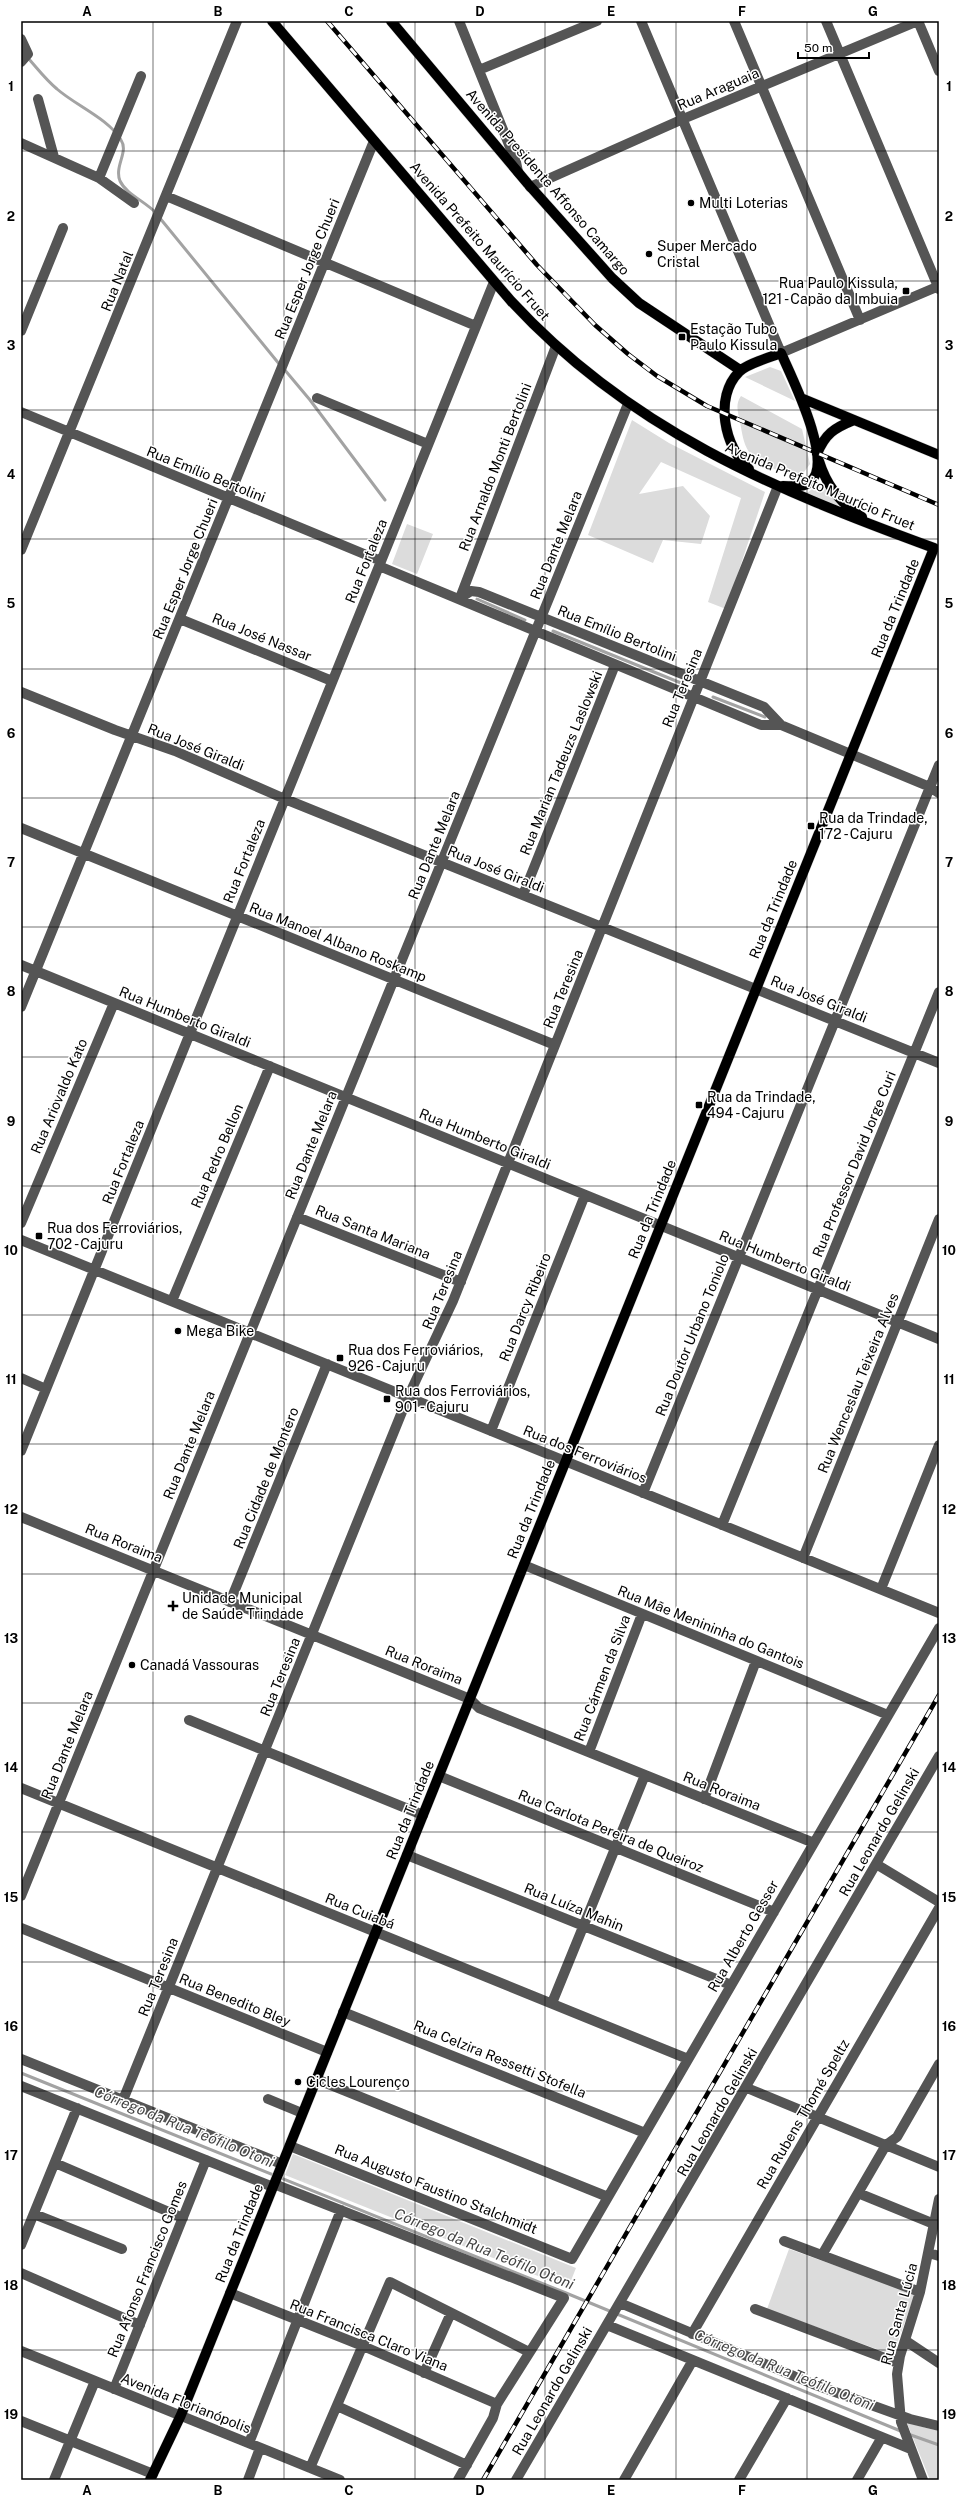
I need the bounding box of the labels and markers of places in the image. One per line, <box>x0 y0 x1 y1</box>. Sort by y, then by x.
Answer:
place label: Multi Loterias <box>699 195 788 211</box>
marker: Multi Loterias <box>686 198 696 208</box>
place label: Super Mercado Cristal <box>657 238 757 270</box>
marker: Super Mercado Cristal <box>644 249 654 259</box>
place label: Rua Paulo Kissula, 121 - Capão da Imbuia <box>762 275 898 307</box>
marker: Rua Paulo Kissula, 121 - Capão da Imbuia <box>901 286 911 296</box>
place label: Estação Tubo Paulo Kissula <box>690 321 777 353</box>
marker: Estação Tubo Paulo Kissula <box>677 332 687 342</box>
place label: Rua da Trindade, 172 - Cajuru <box>819 810 928 842</box>
marker: Rua da Trindade, 172 - Cajuru <box>806 821 816 831</box>
place label: Rua da Trindade, 494 - Cajuru <box>707 1089 816 1121</box>
marker: Rua da Trindade, 494 - Cajuru <box>694 1100 704 1110</box>
place label: Rua dos Ferroviários, 702 - Cajuru <box>47 1220 182 1252</box>
marker: Rua dos Ferroviários, 702 - Cajuru <box>34 1231 44 1241</box>
place label: Mega Bike <box>186 1323 254 1339</box>
marker: Mega Bike <box>173 1326 183 1336</box>
place label: Rua dos Ferroviários, 926 - Cajuru <box>348 1342 483 1374</box>
marker: Rua dos Ferroviários, 926 - Cajuru <box>335 1353 345 1363</box>
place label: Rua dos Ferroviários, 901 - Cajuru <box>395 1383 530 1415</box>
marker: Rua dos Ferroviários, 901 - Cajuru <box>382 1394 392 1404</box>
place label: Unidade Municipal de Saúde Trindade <box>182 1590 304 1622</box>
marker: Unidade Municipal de Saúde Trindade <box>167 1600 179 1612</box>
place label: Canadá Vassouras <box>140 1657 259 1673</box>
marker: Canadá Vassouras <box>127 1660 137 1670</box>
place label: Cicles Lourenço <box>306 2074 410 2090</box>
marker: Cicles Lourenço <box>293 2077 303 2087</box>

